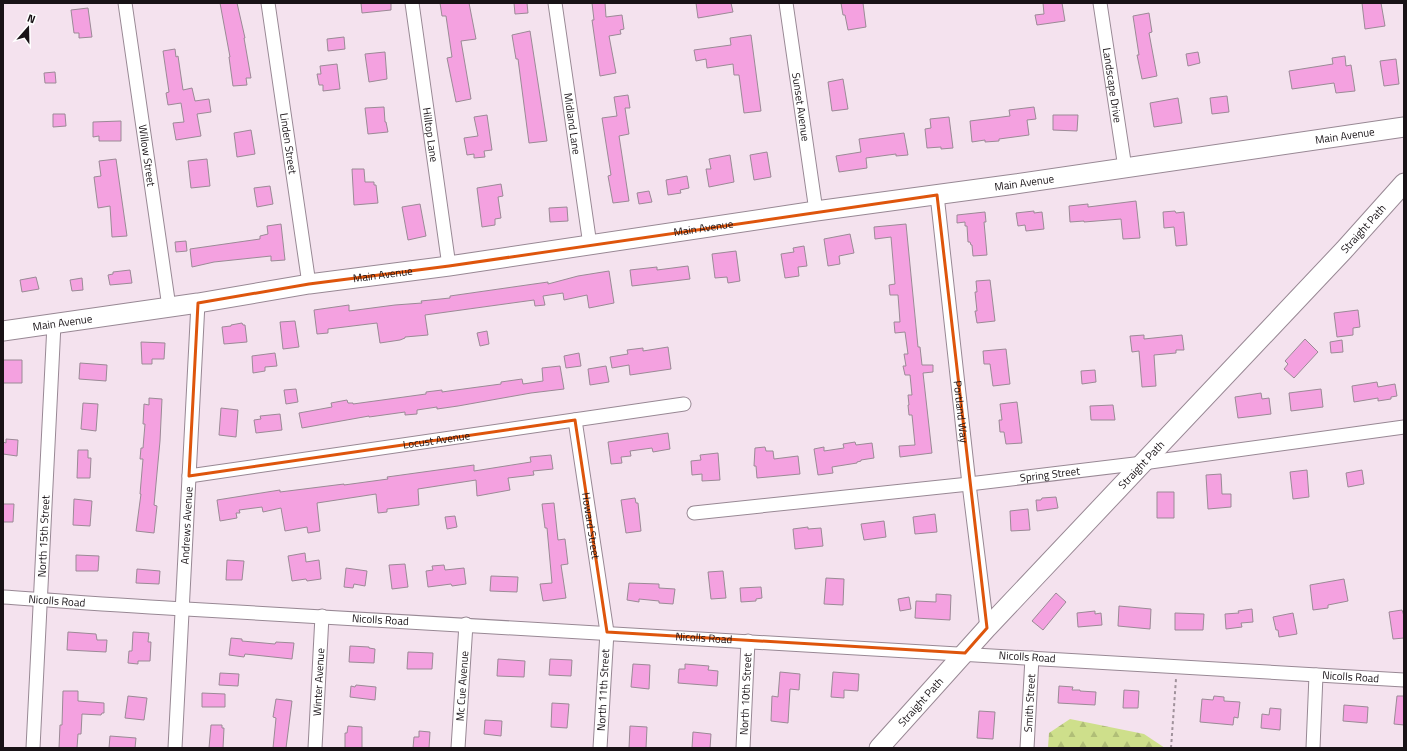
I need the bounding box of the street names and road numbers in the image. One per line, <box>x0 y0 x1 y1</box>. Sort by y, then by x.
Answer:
street label: Landscape Drive <box>1099 46 1126 124</box>
street label: Sunset Avenue <box>788 72 814 143</box>
street label: Midland Lane <box>560 92 585 156</box>
street label: Hilltop Lane <box>419 106 442 164</box>
street label: Linden Street <box>276 112 301 175</box>
street label: Willow Street <box>135 123 159 187</box>
street label: Main Avenue <box>1314 123 1376 148</box>
street label: Main Avenue <box>993 170 1055 195</box>
street label: Straight Path <box>1337 201 1389 257</box>
street label: Main Avenue <box>673 215 735 240</box>
street label: Main Avenue <box>352 263 414 286</box>
street label: Main Avenue <box>32 310 94 335</box>
street label: Portland Way <box>950 380 972 444</box>
street label: Locust Avenue <box>402 427 471 453</box>
street label: Straight Path <box>1114 437 1168 492</box>
street label: Spring Street <box>1019 463 1081 486</box>
street label: Andrews Avenue <box>177 486 197 565</box>
street label: Howard Street <box>578 491 604 560</box>
street label: North 15th Street <box>33 495 54 578</box>
street label: Nicolls Road <box>28 591 86 611</box>
street label: Nicolls Road <box>351 610 409 629</box>
street label: Nicolls Road <box>675 628 733 647</box>
street label: Winter Avenue <box>309 647 328 717</box>
street label: Nicolls Road <box>998 647 1056 666</box>
street label: North 11th Street <box>593 648 613 731</box>
street label: Mc Cue Avenue <box>452 650 472 722</box>
street label: North 10th Street <box>736 652 755 735</box>
street label: Nicolls Road <box>1322 667 1380 686</box>
street label: Smith Street <box>1020 673 1039 733</box>
street label: Straight Path <box>894 674 947 730</box>

